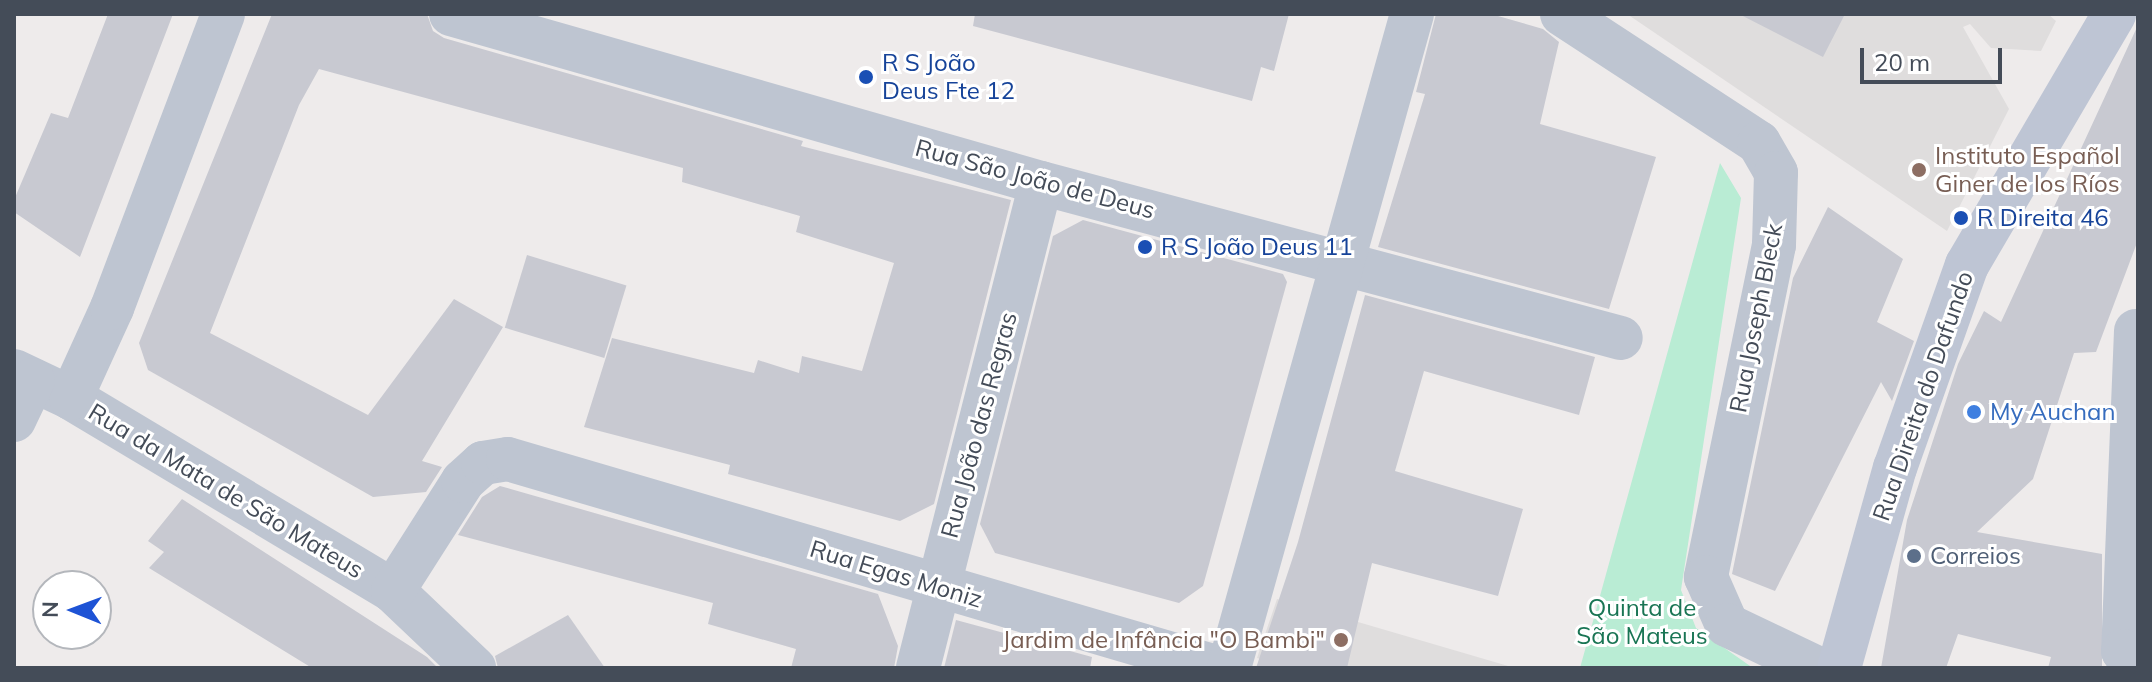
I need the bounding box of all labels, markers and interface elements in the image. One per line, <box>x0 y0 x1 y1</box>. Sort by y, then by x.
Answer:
scale bar <box>1864 32 2006 82</box>
text: 20 m <box>1874 47 1930 77</box>
place label: R S João Deus Fte 12 <box>882 49 1015 105</box>
marker: R S João Deus Fte 12 <box>857 68 875 86</box>
street label: Rua São João de Deus <box>912 133 1158 225</box>
place label: Instituto Español Giner de los Ríos <box>1935 142 2120 198</box>
marker: Instituto Español Giner de los Ríos <box>1910 161 1928 179</box>
place label: R Direita 46 <box>1977 204 2109 232</box>
marker: R Direita 46 <box>1952 209 1970 227</box>
street label: Rua Joseph Bleck <box>1724 221 1788 415</box>
place label: R S João Deus 11 <box>1161 233 1353 261</box>
marker: R S João Deus 11 <box>1136 238 1154 256</box>
street label: Rua Direita do Dafundo <box>1867 267 1979 525</box>
street label: Rua João das Regras <box>935 309 1023 541</box>
street label: Rua da Mata de São Mateus <box>83 397 369 585</box>
place label: My Auchan <box>1990 398 2115 426</box>
marker: My Auchan <box>1965 403 1983 421</box>
street label: Rua Egas Moniz <box>806 534 986 614</box>
place label: Correios <box>1930 542 2021 570</box>
marker: Correios <box>1905 547 1923 565</box>
north arrow <box>32 570 112 650</box>
park label: Quinta de São Mateus <box>1576 594 1708 650</box>
text: N <box>36 601 64 618</box>
place label: Jardim de Infância "O Bambi" <box>1002 626 1325 654</box>
marker: Jardim de Infância "O Bambi" <box>1332 631 1350 649</box>

